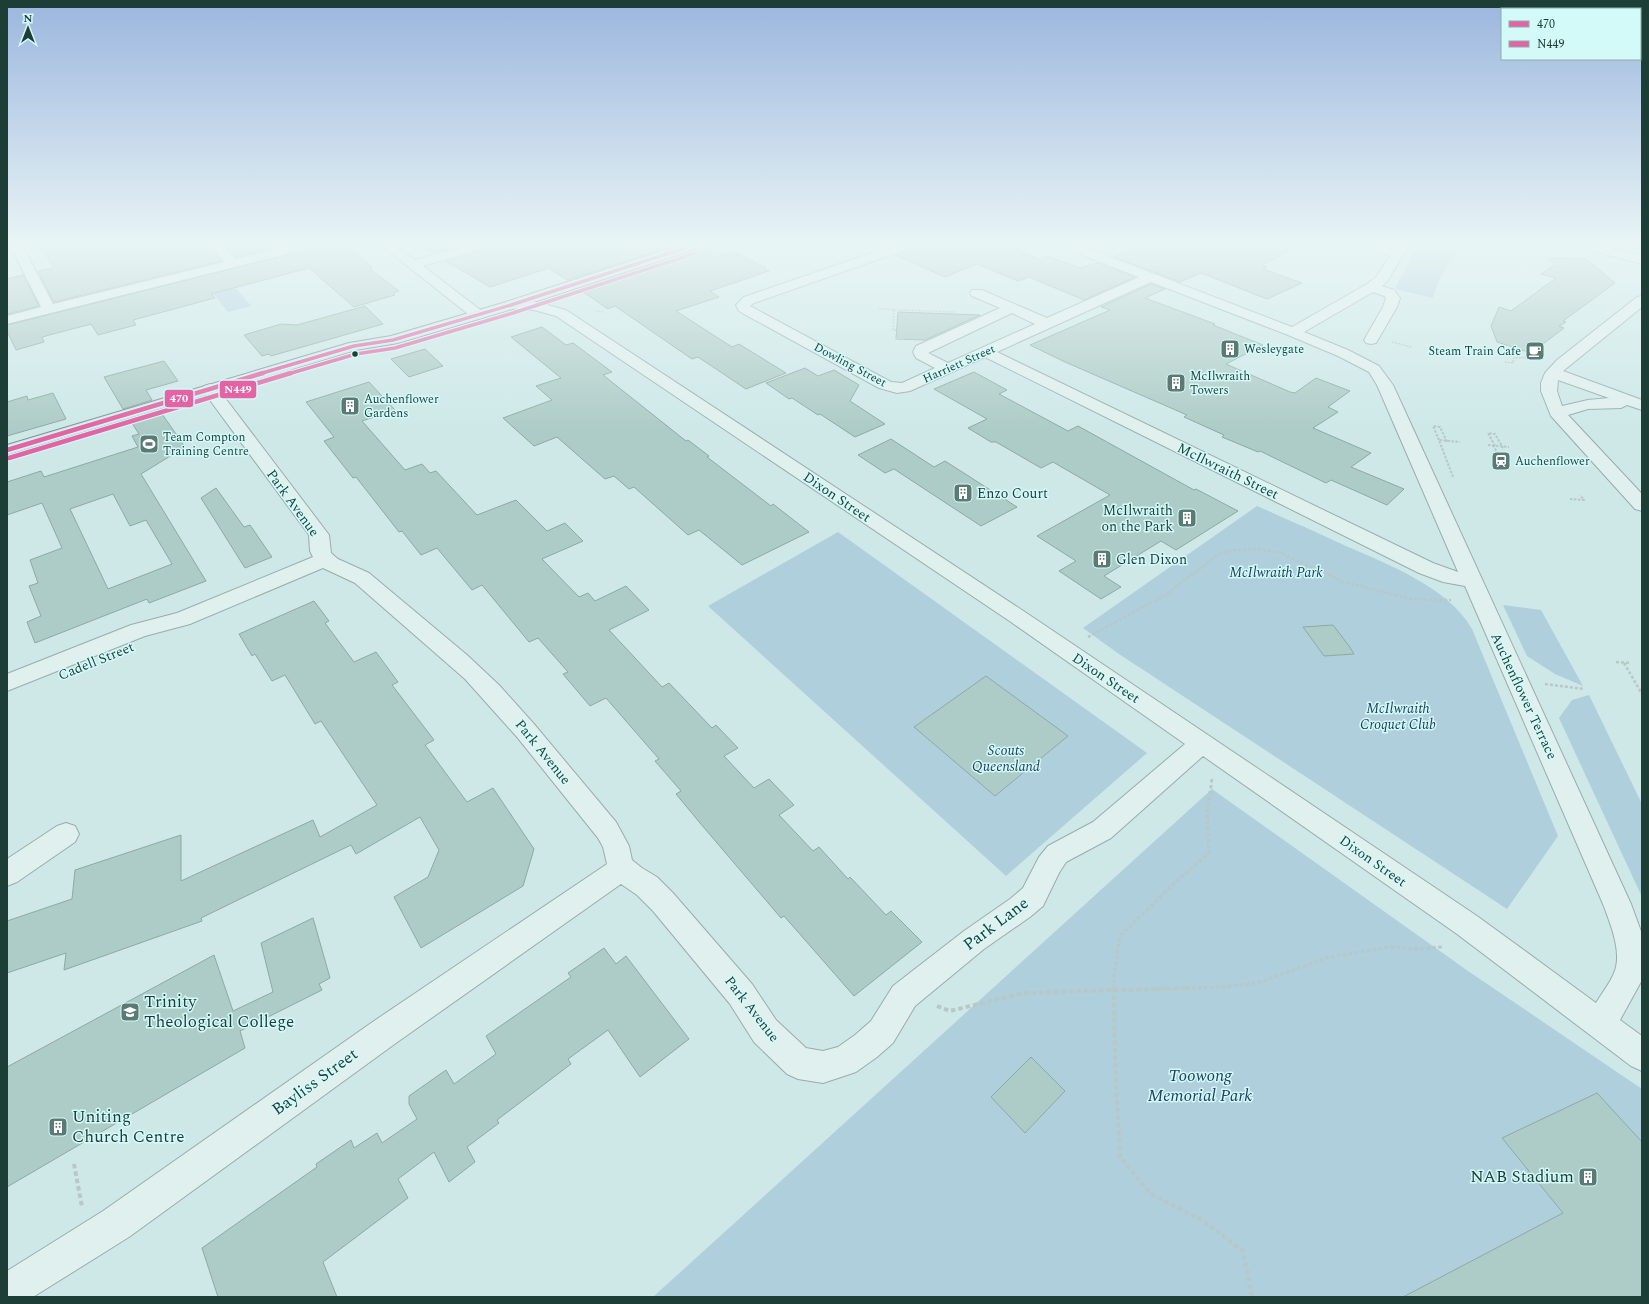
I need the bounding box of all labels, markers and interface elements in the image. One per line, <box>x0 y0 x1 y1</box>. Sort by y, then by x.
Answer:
north arrow <box>8 8 48 48</box>
legend <box>1501 8 1641 60</box>
text: N <box>24 10 33 27</box>
text: 470 <box>1537 15 1555 34</box>
text: N449 <box>1537 35 1565 54</box>
street label: Dowling Street <box>810 338 890 392</box>
building icon: Wesleygate <box>1219 338 1241 360</box>
street label: Harriett Street <box>920 340 998 388</box>
place label: Wesleygate <box>1244 340 1304 359</box>
cafe icon: Steam Train Cafe <box>1524 340 1546 362</box>
place label: Steam Train Cafe <box>1429 342 1521 361</box>
unlabelled marker <box>350 349 360 359</box>
place label: McIlwraith Towers <box>1190 367 1250 400</box>
building icon: McIlwraith Towers <box>1165 372 1187 394</box>
line badge: N449 <box>219 380 257 399</box>
text: N449 <box>224 381 252 398</box>
line badge: 470 <box>164 389 194 408</box>
text: 470 <box>170 390 188 407</box>
place label: Auchenflower Gardens <box>364 390 439 423</box>
building icon: Auchenflower Gardens <box>339 395 361 417</box>
place label: Team Compton Training Centre <box>163 428 249 461</box>
sports icon: Team Compton Training Centre <box>138 433 160 455</box>
street label: McIlwraith Street <box>1174 437 1282 505</box>
station icon: Auchenflower <box>1490 450 1512 472</box>
place label: Auchenflower <box>1515 452 1590 471</box>
street label: Park Avenue <box>261 465 325 541</box>
street label: Dixon Street <box>799 466 875 528</box>
building icon: Enzo Court <box>952 482 974 504</box>
place label: Enzo Court <box>977 483 1048 504</box>
place label: McIlwraith on the Park <box>1102 500 1173 537</box>
building icon: McIlwraith on the Park <box>1176 507 1198 529</box>
building icon: Glen Dixon <box>1091 548 1113 570</box>
place label: Glen Dixon <box>1116 549 1187 570</box>
park label: McIlwraith Park <box>1229 562 1323 583</box>
street label: Auchenflower Terrace <box>1485 629 1563 763</box>
street label: Cadell Street <box>55 636 137 686</box>
street label: Dixon Street <box>1068 647 1144 709</box>
park label: McIlwraith Croquet Club <box>1360 698 1436 735</box>
street label: Park Avenue <box>510 715 576 789</box>
park label: Scouts Queensland <box>972 740 1040 777</box>
street label: Dixon Street <box>1335 830 1411 892</box>
street label: Park Lane <box>958 891 1034 957</box>
street label: Park Avenue <box>720 972 785 1047</box>
place label: Trinity Theological College <box>144 989 294 1035</box>
school or university icon: Trinity Theological College <box>119 1001 141 1023</box>
street label: Bayliss Street <box>266 1042 364 1122</box>
park label: Toowong Memorial Park <box>1148 1063 1252 1109</box>
place label: Uniting Church Centre <box>72 1104 184 1150</box>
building icon: Uniting Church Centre <box>47 1116 69 1138</box>
place label: NAB Stadium <box>1470 1164 1574 1190</box>
building icon: NAB Stadium <box>1577 1166 1599 1188</box>

